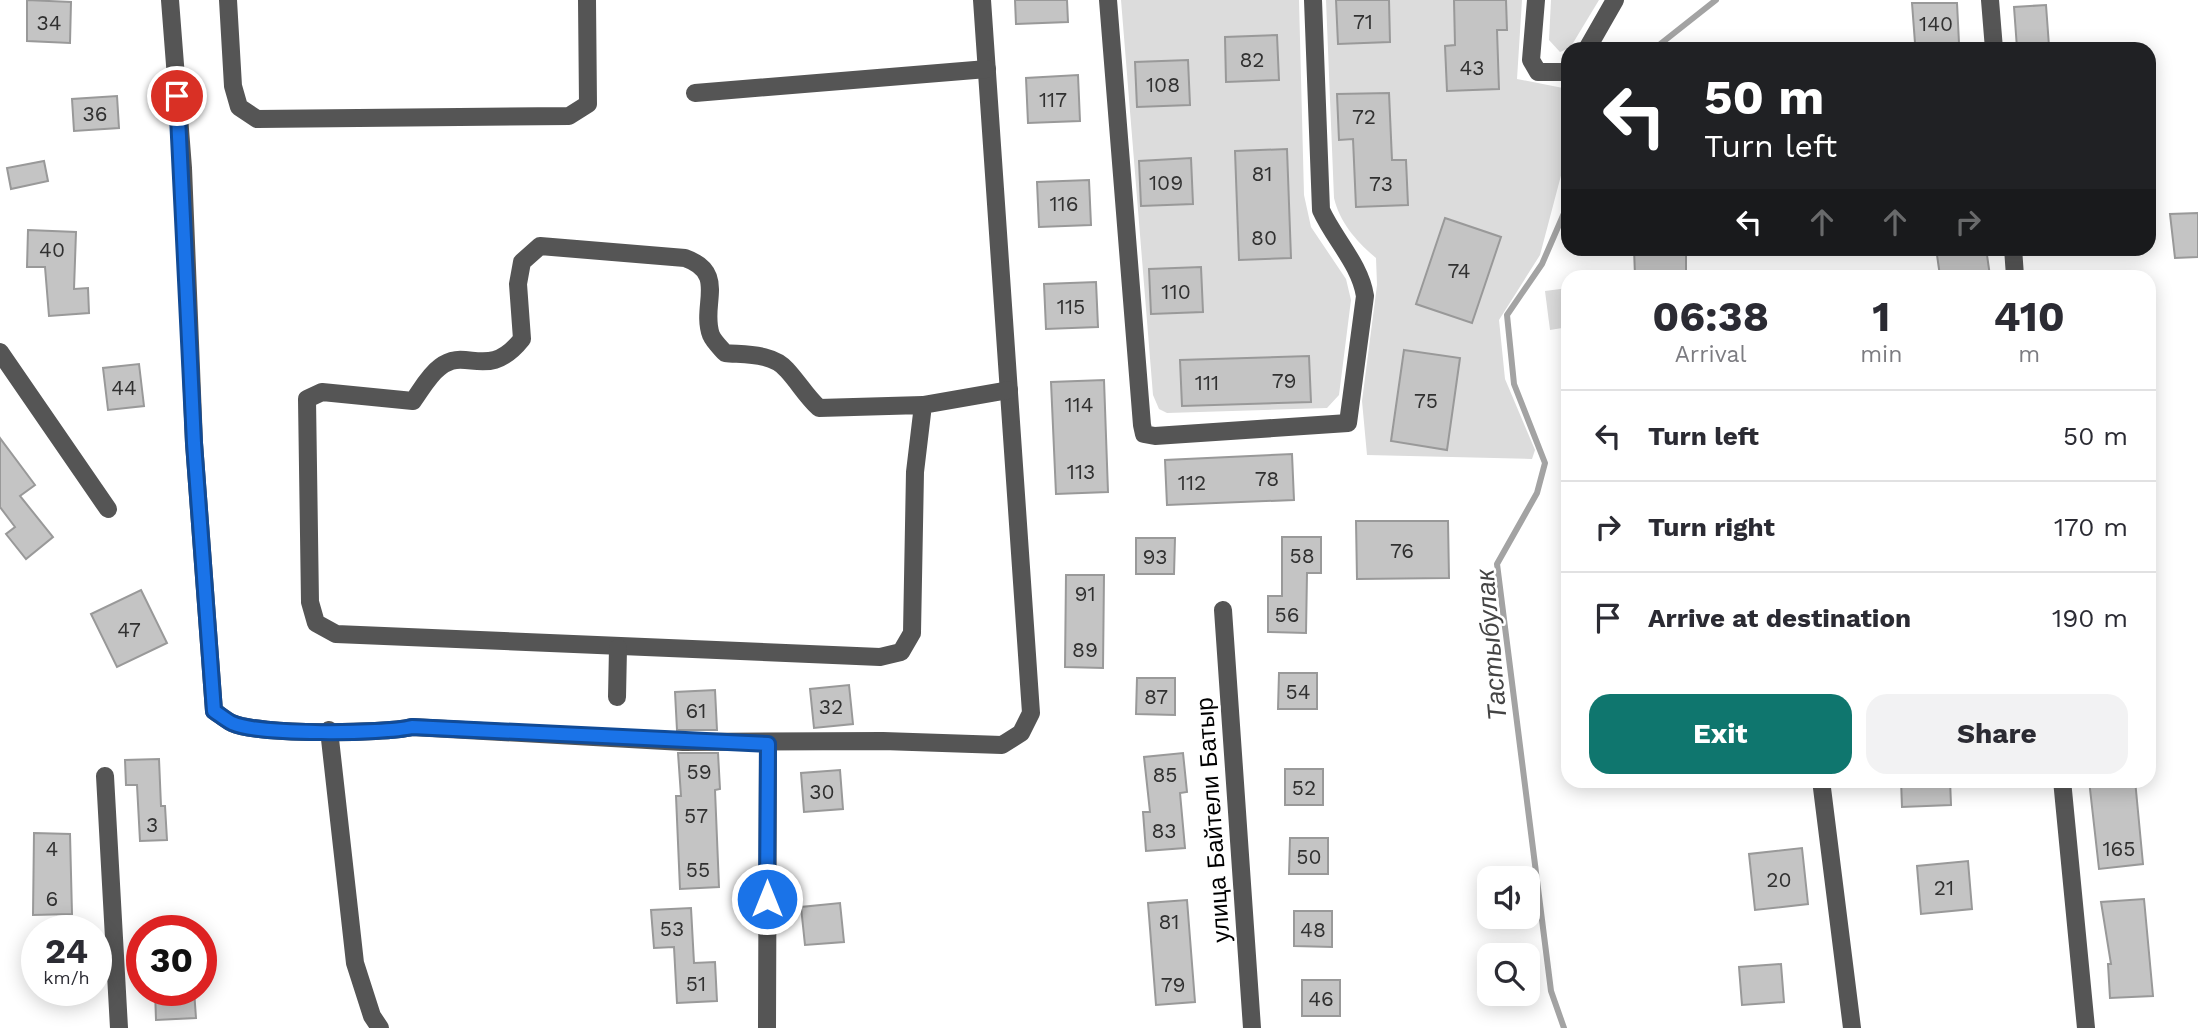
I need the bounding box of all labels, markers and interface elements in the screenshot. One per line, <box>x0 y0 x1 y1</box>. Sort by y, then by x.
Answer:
house number: 71 <box>1353 9 1373 34</box>
house number: 34 <box>36 10 62 35</box>
house number: 140 <box>1919 11 1953 36</box>
house number: 82 <box>1239 47 1265 72</box>
house number: 43 <box>1459 55 1485 80</box>
pin <box>147 66 207 126</box>
text: 50 m <box>1704 68 1824 126</box>
icon: left <box>1589 70 1680 161</box>
house number: 108 <box>1146 72 1180 97</box>
icon: arrive <box>158 77 196 115</box>
house number: 117 <box>1039 87 1067 112</box>
house number: 36 <box>82 101 108 126</box>
house number: 72 <box>1352 104 1376 129</box>
text: Turn left <box>1704 127 1837 165</box>
house number: 81 <box>1251 161 1273 186</box>
house number: 109 <box>1149 170 1183 195</box>
house number: 73 <box>1369 171 1393 196</box>
house number: 116 <box>1049 191 1079 216</box>
icon: left <box>1730 203 1768 241</box>
icon: ahead <box>1803 203 1841 241</box>
icon: ahead <box>1876 203 1914 241</box>
icon: right <box>1949 203 1987 241</box>
house number: 80 <box>1251 225 1277 250</box>
house number: 40 <box>39 237 65 262</box>
house number: 74 <box>1447 258 1471 283</box>
house number: 110 <box>1161 279 1191 304</box>
text: 06:38 <box>1652 292 1769 341</box>
text: 1 <box>1872 292 1890 341</box>
text: 410 <box>1994 292 2065 341</box>
house number: 115 <box>1057 294 1085 319</box>
text: Arrival <box>1675 341 1746 368</box>
text: min <box>1860 341 1902 368</box>
text: m <box>2018 341 2040 368</box>
house number: 79 <box>1272 368 1296 393</box>
house number: 111 <box>1195 370 1219 395</box>
house number: 44 <box>111 375 137 400</box>
house number: 75 <box>1414 388 1438 413</box>
house number: 114 <box>1064 392 1094 417</box>
icon: left <box>1589 417 1627 455</box>
text: Turn left <box>1648 421 1759 451</box>
text: 50 m <box>2063 421 2128 451</box>
house number: 113 <box>1067 459 1095 484</box>
house number: 78 <box>1255 466 1279 491</box>
house number: 112 <box>1178 470 1206 495</box>
icon: right <box>1589 508 1627 546</box>
text: Turn right <box>1648 512 1775 542</box>
text: 170 m <box>2054 512 2128 542</box>
house number: 76 <box>1390 538 1414 563</box>
house number: 58 <box>1289 543 1315 568</box>
house number: 93 <box>1143 544 1167 569</box>
water label: Тастыбулак <box>1469 566 1513 722</box>
house number: 91 <box>1074 581 1096 606</box>
icon: arrive <box>1589 599 1627 637</box>
house number: 56 <box>1275 602 1300 627</box>
text: Arrive at destination <box>1648 603 1911 633</box>
text: 190 m <box>2052 603 2128 633</box>
house number: 47 <box>117 617 141 642</box>
house number: 89 <box>1072 637 1098 662</box>
house number: 54 <box>1285 679 1311 704</box>
house number: 87 <box>1144 684 1168 709</box>
house number: 32 <box>819 694 843 719</box>
button: Exit <box>1589 694 1852 774</box>
button: Share <box>1866 694 2128 774</box>
street label: улица Байтели Батыр <box>1190 696 1236 944</box>
house number: 61 <box>686 698 706 723</box>
house number: 59 <box>686 759 712 784</box>
house number: 85 <box>1152 762 1178 787</box>
house number: 52 <box>1292 775 1316 800</box>
house number: 30 <box>809 779 835 804</box>
house number: 57 <box>684 803 708 828</box>
house number: 3 <box>146 812 158 837</box>
house number: 83 <box>1152 818 1176 843</box>
house number: 4 <box>46 836 58 861</box>
house number: 165 <box>2102 836 2136 861</box>
house number: 50 <box>1296 844 1322 869</box>
house number: 55 <box>686 857 710 882</box>
position arrow <box>730 862 804 936</box>
map controls <box>1477 866 1540 1006</box>
button: sound <box>1477 866 1540 929</box>
house number: 20 <box>1766 867 1792 892</box>
house number: 21 <box>1934 875 1954 900</box>
house number: 6 <box>46 886 58 911</box>
house number: 81 <box>1158 909 1180 934</box>
speed limit sign: 30 <box>126 915 217 1006</box>
house number: 53 <box>660 916 684 941</box>
house number: 48 <box>1300 917 1326 942</box>
text: 24 <box>45 930 88 972</box>
button: search <box>1477 943 1540 1006</box>
text: km/h <box>43 967 90 988</box>
house number: 51 <box>686 971 706 996</box>
house number: 79 <box>1161 972 1185 997</box>
house number: 46 <box>1308 986 1334 1011</box>

